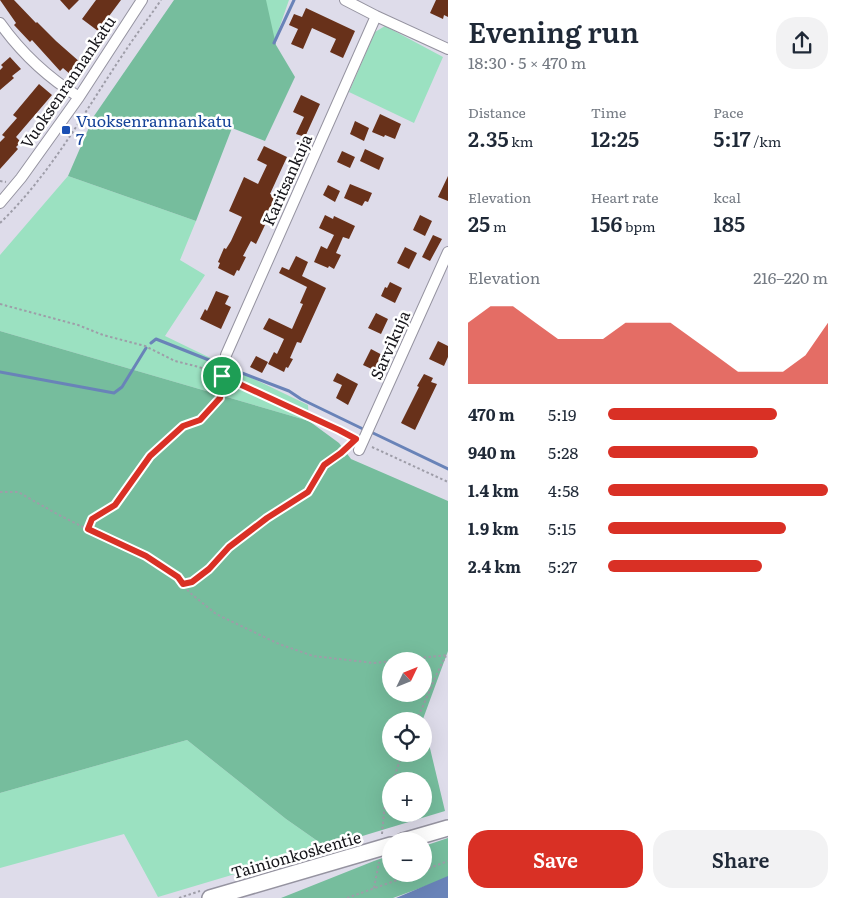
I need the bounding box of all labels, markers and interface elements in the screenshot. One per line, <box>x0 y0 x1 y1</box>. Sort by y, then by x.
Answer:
street label: Vuoksenrannankatu <box>14 10 121 153</box>
text: Evening run <box>468 10 639 52</box>
button: share <box>776 17 828 69</box>
text: 18:30 · 5 × 470 m <box>468 50 586 74</box>
text: Distance <box>468 102 526 122</box>
text: Time <box>591 102 626 122</box>
text: Pace <box>713 102 743 122</box>
place label: Vuoksenrannankatu 7 <box>76 108 232 150</box>
text: 2.35 <box>468 122 509 153</box>
text: 12:25 <box>591 122 639 153</box>
text: 5:17 <box>713 122 751 153</box>
marker: Vuoksenrannankatu 7 <box>60 124 72 136</box>
street label: Karitsankuja <box>255 130 317 229</box>
text: km <box>509 131 533 151</box>
text: /km <box>751 131 781 151</box>
text: Elevation <box>468 187 531 207</box>
text: Heart rate <box>591 187 659 207</box>
text: kcal <box>713 187 741 207</box>
text: 25 <box>468 207 490 238</box>
text: 156 <box>591 207 622 238</box>
text: 185 <box>713 207 745 238</box>
text: m <box>490 216 506 236</box>
text: bpm <box>622 216 656 236</box>
text: Elevation <box>468 265 540 289</box>
text: 216–220 m <box>753 265 828 289</box>
street label: Sarvikuja <box>363 306 415 383</box>
pin <box>201 355 243 397</box>
icon: arrive <box>208 362 236 390</box>
text: 470 m <box>468 402 515 426</box>
text: 5:19 <box>548 402 576 426</box>
text: 940 m <box>468 440 516 464</box>
text: 5:28 <box>548 440 578 464</box>
text: 1.4 km <box>468 478 519 502</box>
text: 4:58 <box>548 478 579 502</box>
text: 1.9 km <box>468 516 519 540</box>
text: 5:15 <box>548 516 576 540</box>
text: 2.4 km <box>468 554 521 578</box>
text: 5:27 <box>548 554 577 578</box>
north arrow <box>382 652 432 702</box>
map controls <box>382 652 432 882</box>
button: locate <box>382 712 432 762</box>
button: + <box>382 772 432 822</box>
street label: Tainionkoskentie <box>228 824 364 884</box>
button: Save <box>468 830 643 888</box>
button: Share <box>653 830 828 888</box>
button: − <box>382 832 432 882</box>

